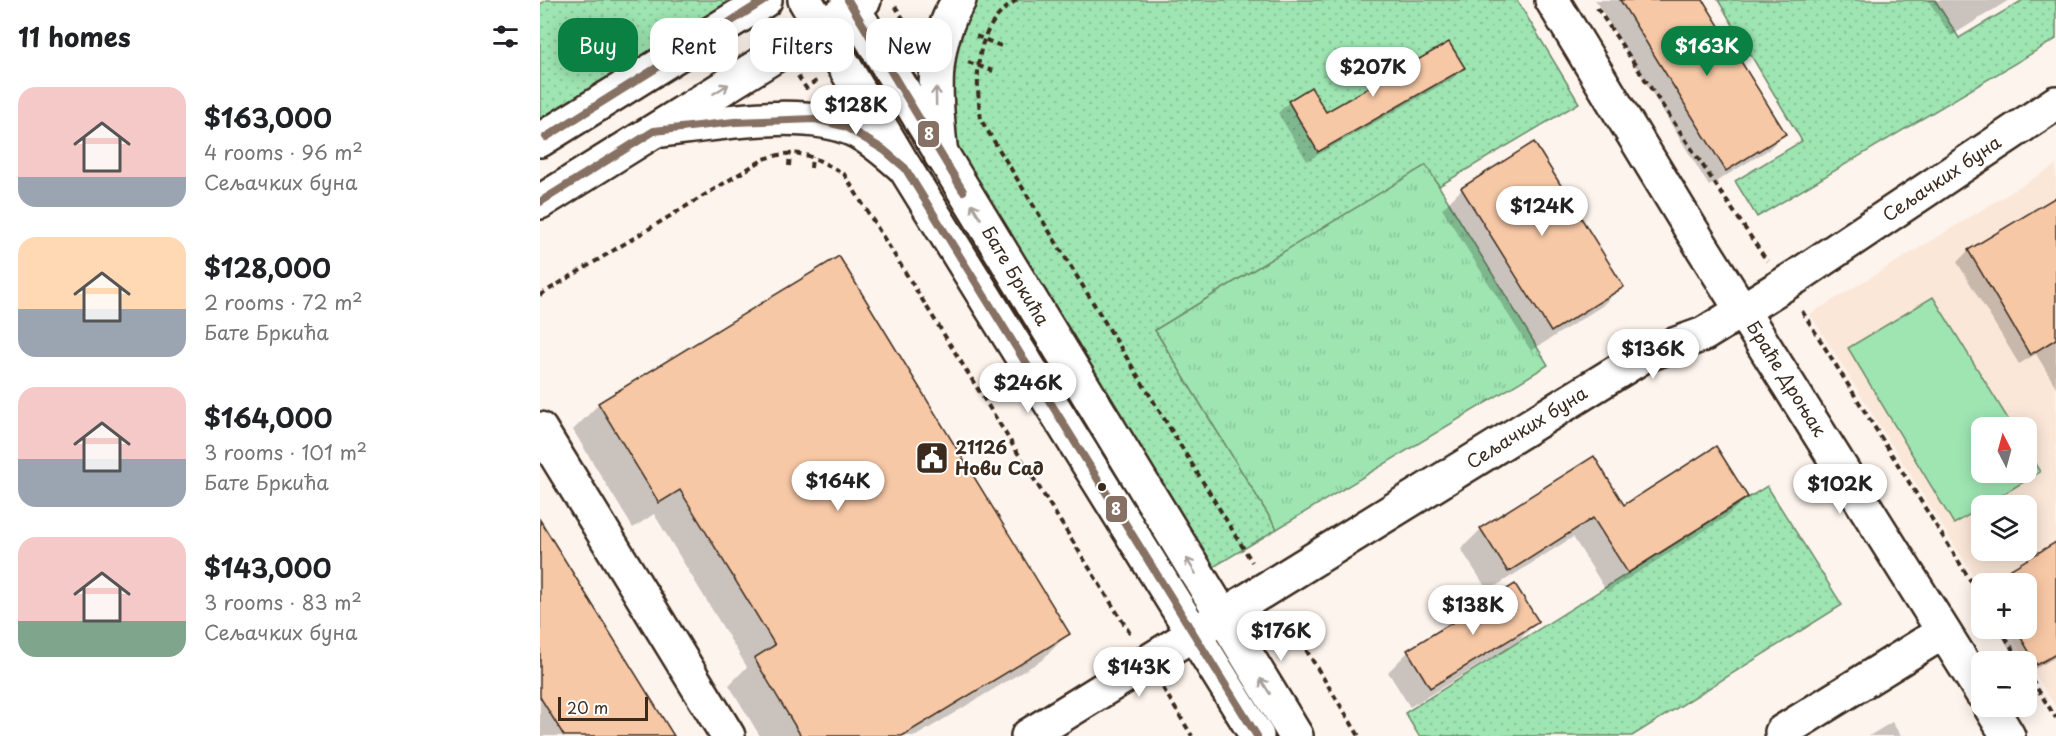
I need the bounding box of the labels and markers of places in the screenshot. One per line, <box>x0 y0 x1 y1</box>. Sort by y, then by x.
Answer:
pin: $163K <box>1665 26 1749 77</box>
pin: $207K <box>1331 47 1415 98</box>
pin: $128K <box>814 85 898 136</box>
pin: $124K <box>1500 186 1584 237</box>
pin: $136K <box>1611 329 1695 380</box>
pin: $246K <box>986 363 1070 414</box>
place label: 21126 Нови Сад <box>955 433 1044 481</box>
public building icon: 21126 Нови Сад <box>914 440 950 476</box>
pin: $164K <box>796 461 880 512</box>
pin: $102K <box>1798 464 1882 515</box>
unlabelled marker <box>1096 481 1108 493</box>
pin: $138K <box>1431 585 1515 636</box>
pin: $176K <box>1239 611 1323 662</box>
pin: $143K <box>1097 647 1181 698</box>

